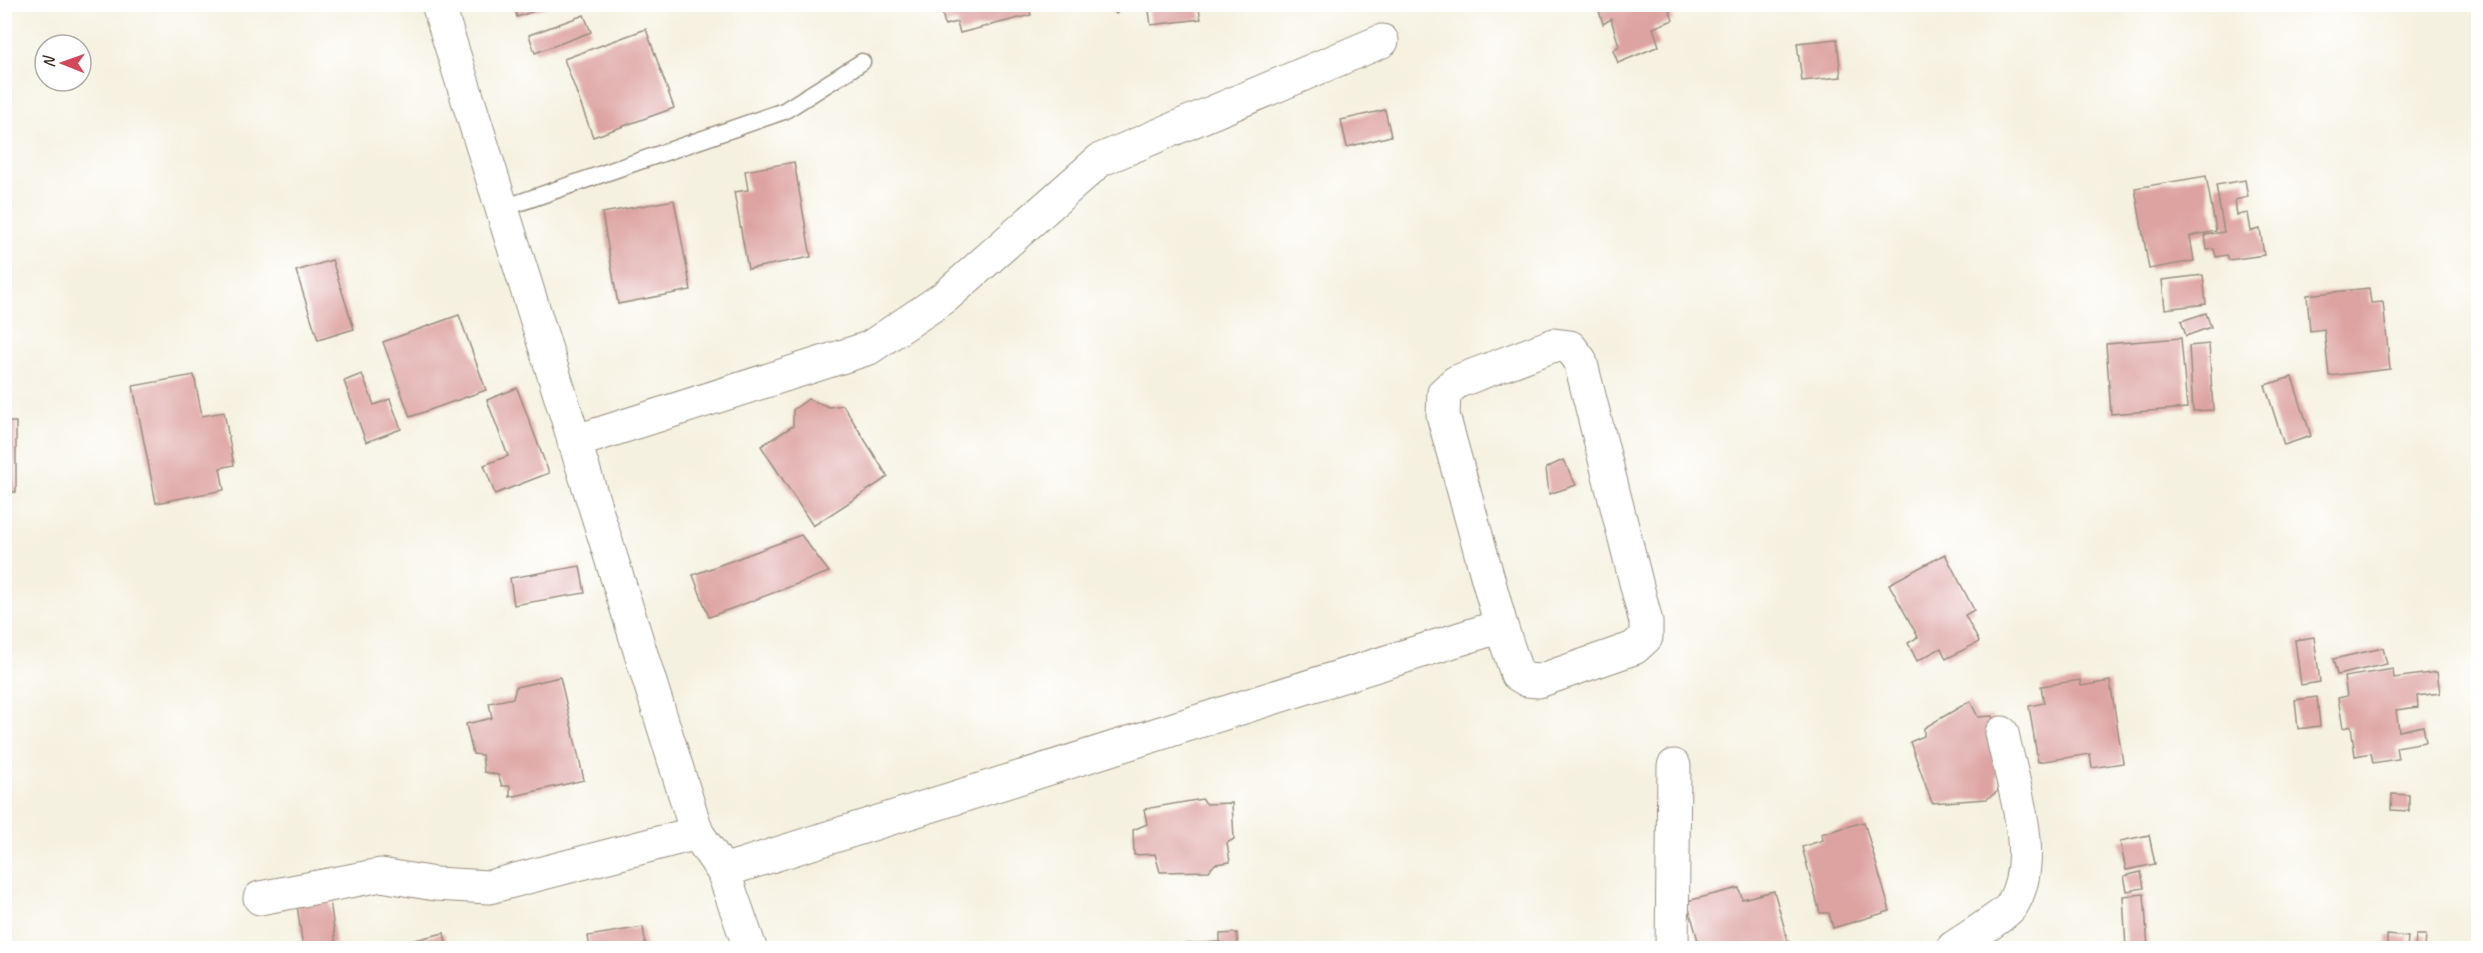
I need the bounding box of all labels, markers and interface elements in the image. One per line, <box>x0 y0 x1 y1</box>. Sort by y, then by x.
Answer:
north arrow <box>33 33 93 93</box>
text: N <box>39 55 59 68</box>

